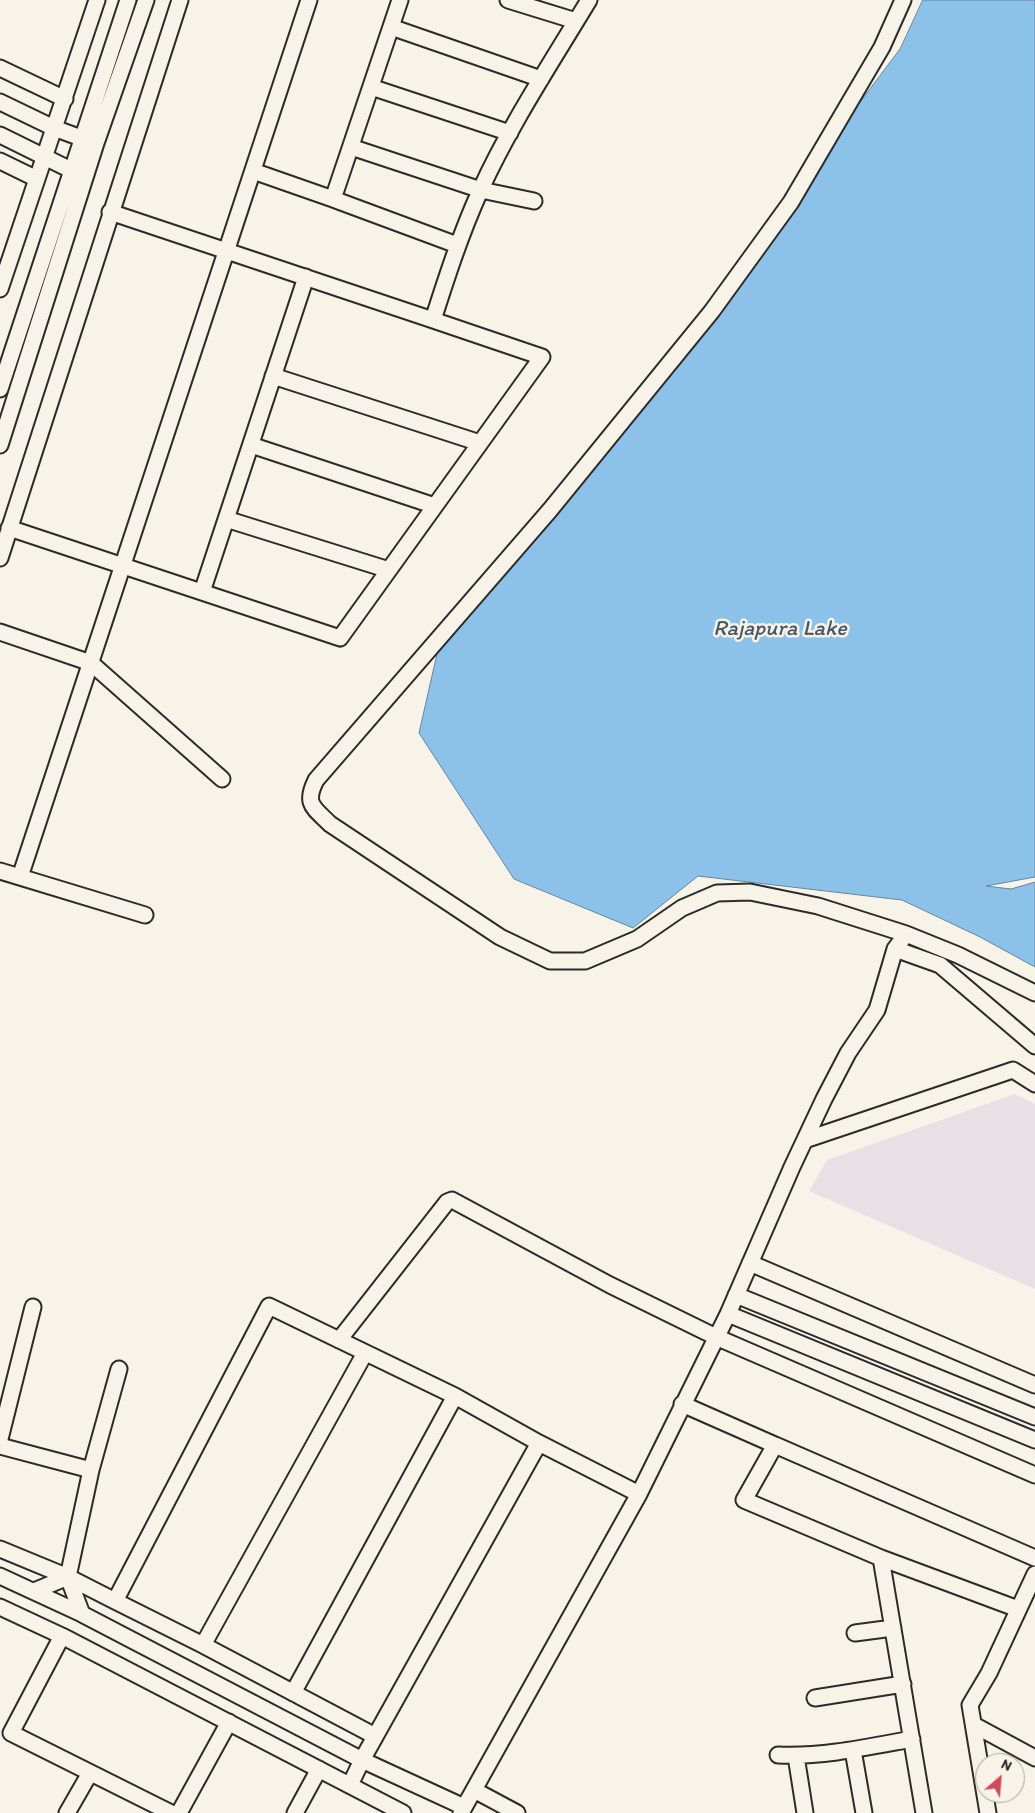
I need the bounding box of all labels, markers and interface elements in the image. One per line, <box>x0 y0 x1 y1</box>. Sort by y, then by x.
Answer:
water label: Rajapura Lake <box>713 616 847 642</box>
north arrow <box>975 1753 1025 1803</box>
text: N <box>999 1755 1015 1775</box>

